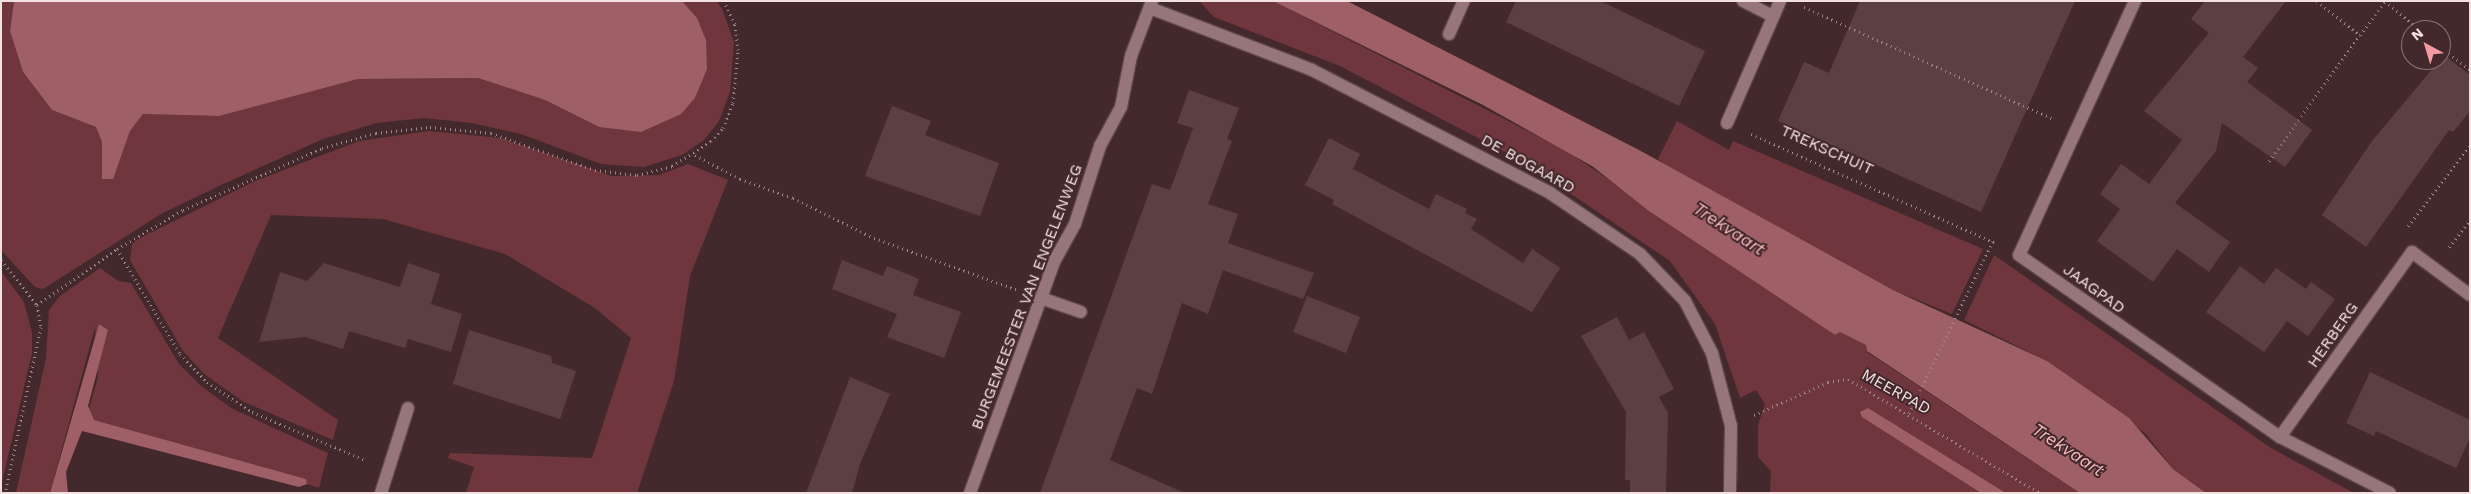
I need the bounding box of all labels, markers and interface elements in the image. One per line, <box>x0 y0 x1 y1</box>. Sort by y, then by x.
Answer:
north arrow <box>2401 20 2451 70</box>
text: N <box>2408 25 2426 44</box>
street label: TREKSCHUIT <box>1778 121 1876 179</box>
street label: DE BOGAARD <box>1478 130 1578 198</box>
street label: BURGEMEESTER VAN ENGELENWEG <box>967 161 1087 433</box>
water label: Trekvaart <box>1689 198 1769 260</box>
street label: JAAGPAD <box>2059 260 2129 318</box>
street label: HERBERG <box>2304 299 2362 371</box>
street label: MEERPAD <box>1858 365 1934 419</box>
water label: Trekvaart <box>2028 419 2108 481</box>

